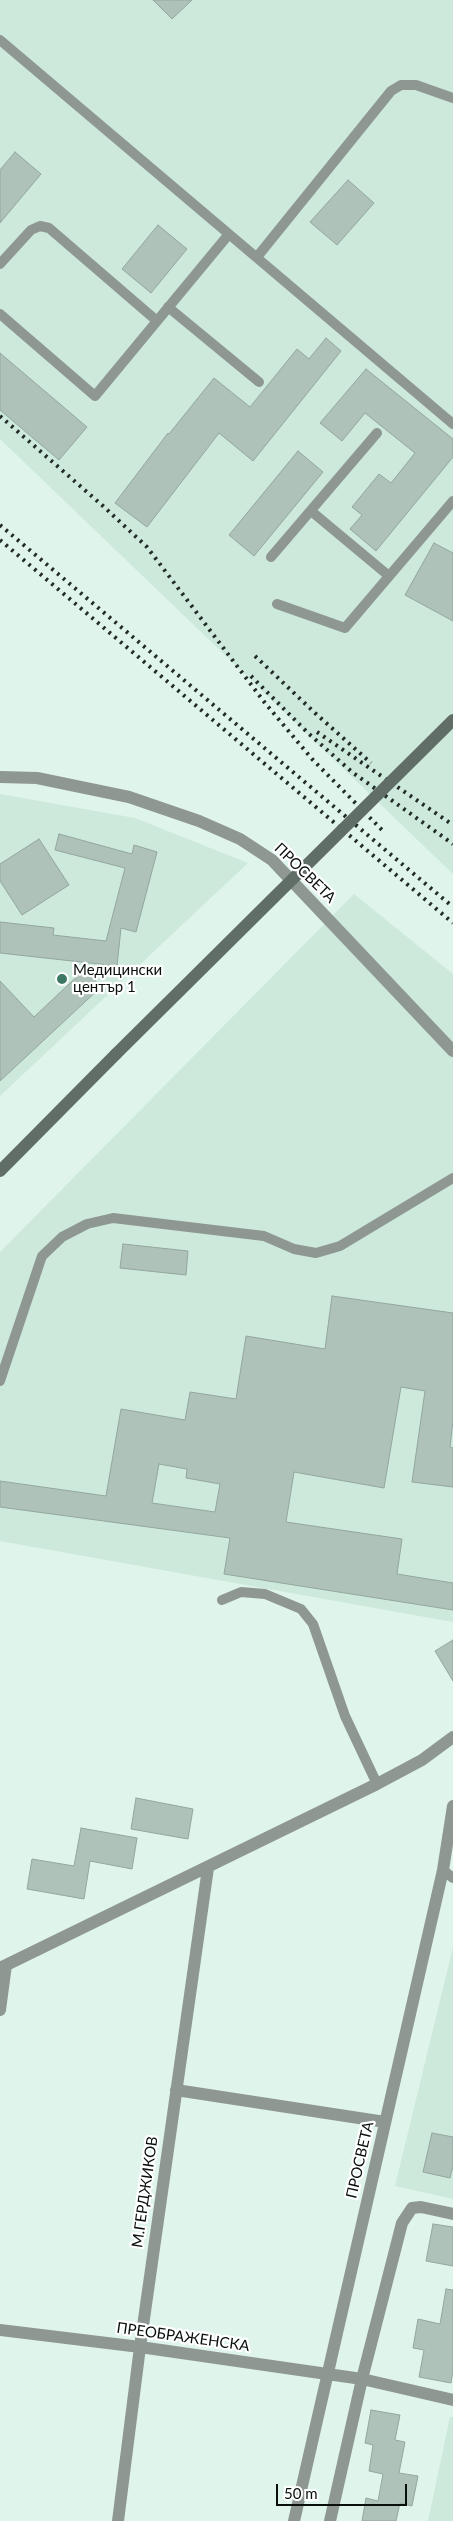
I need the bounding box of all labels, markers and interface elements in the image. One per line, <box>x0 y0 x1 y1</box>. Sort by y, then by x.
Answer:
street label: ПРОСВЕТА <box>271 839 339 907</box>
place label: Медицински център 1 <box>73 961 162 996</box>
marker: Медицински център 1 <box>55 972 69 986</box>
street label: ПРОСВЕТА <box>342 2120 378 2200</box>
street label: М.ГЕРДЖИКОВ <box>128 2135 162 2249</box>
street label: ПРЕОБРАЖЕНСКА <box>115 2319 251 2355</box>
scale bar <box>278 2474 409 2506</box>
text: 50 m <box>284 2484 318 2502</box>

